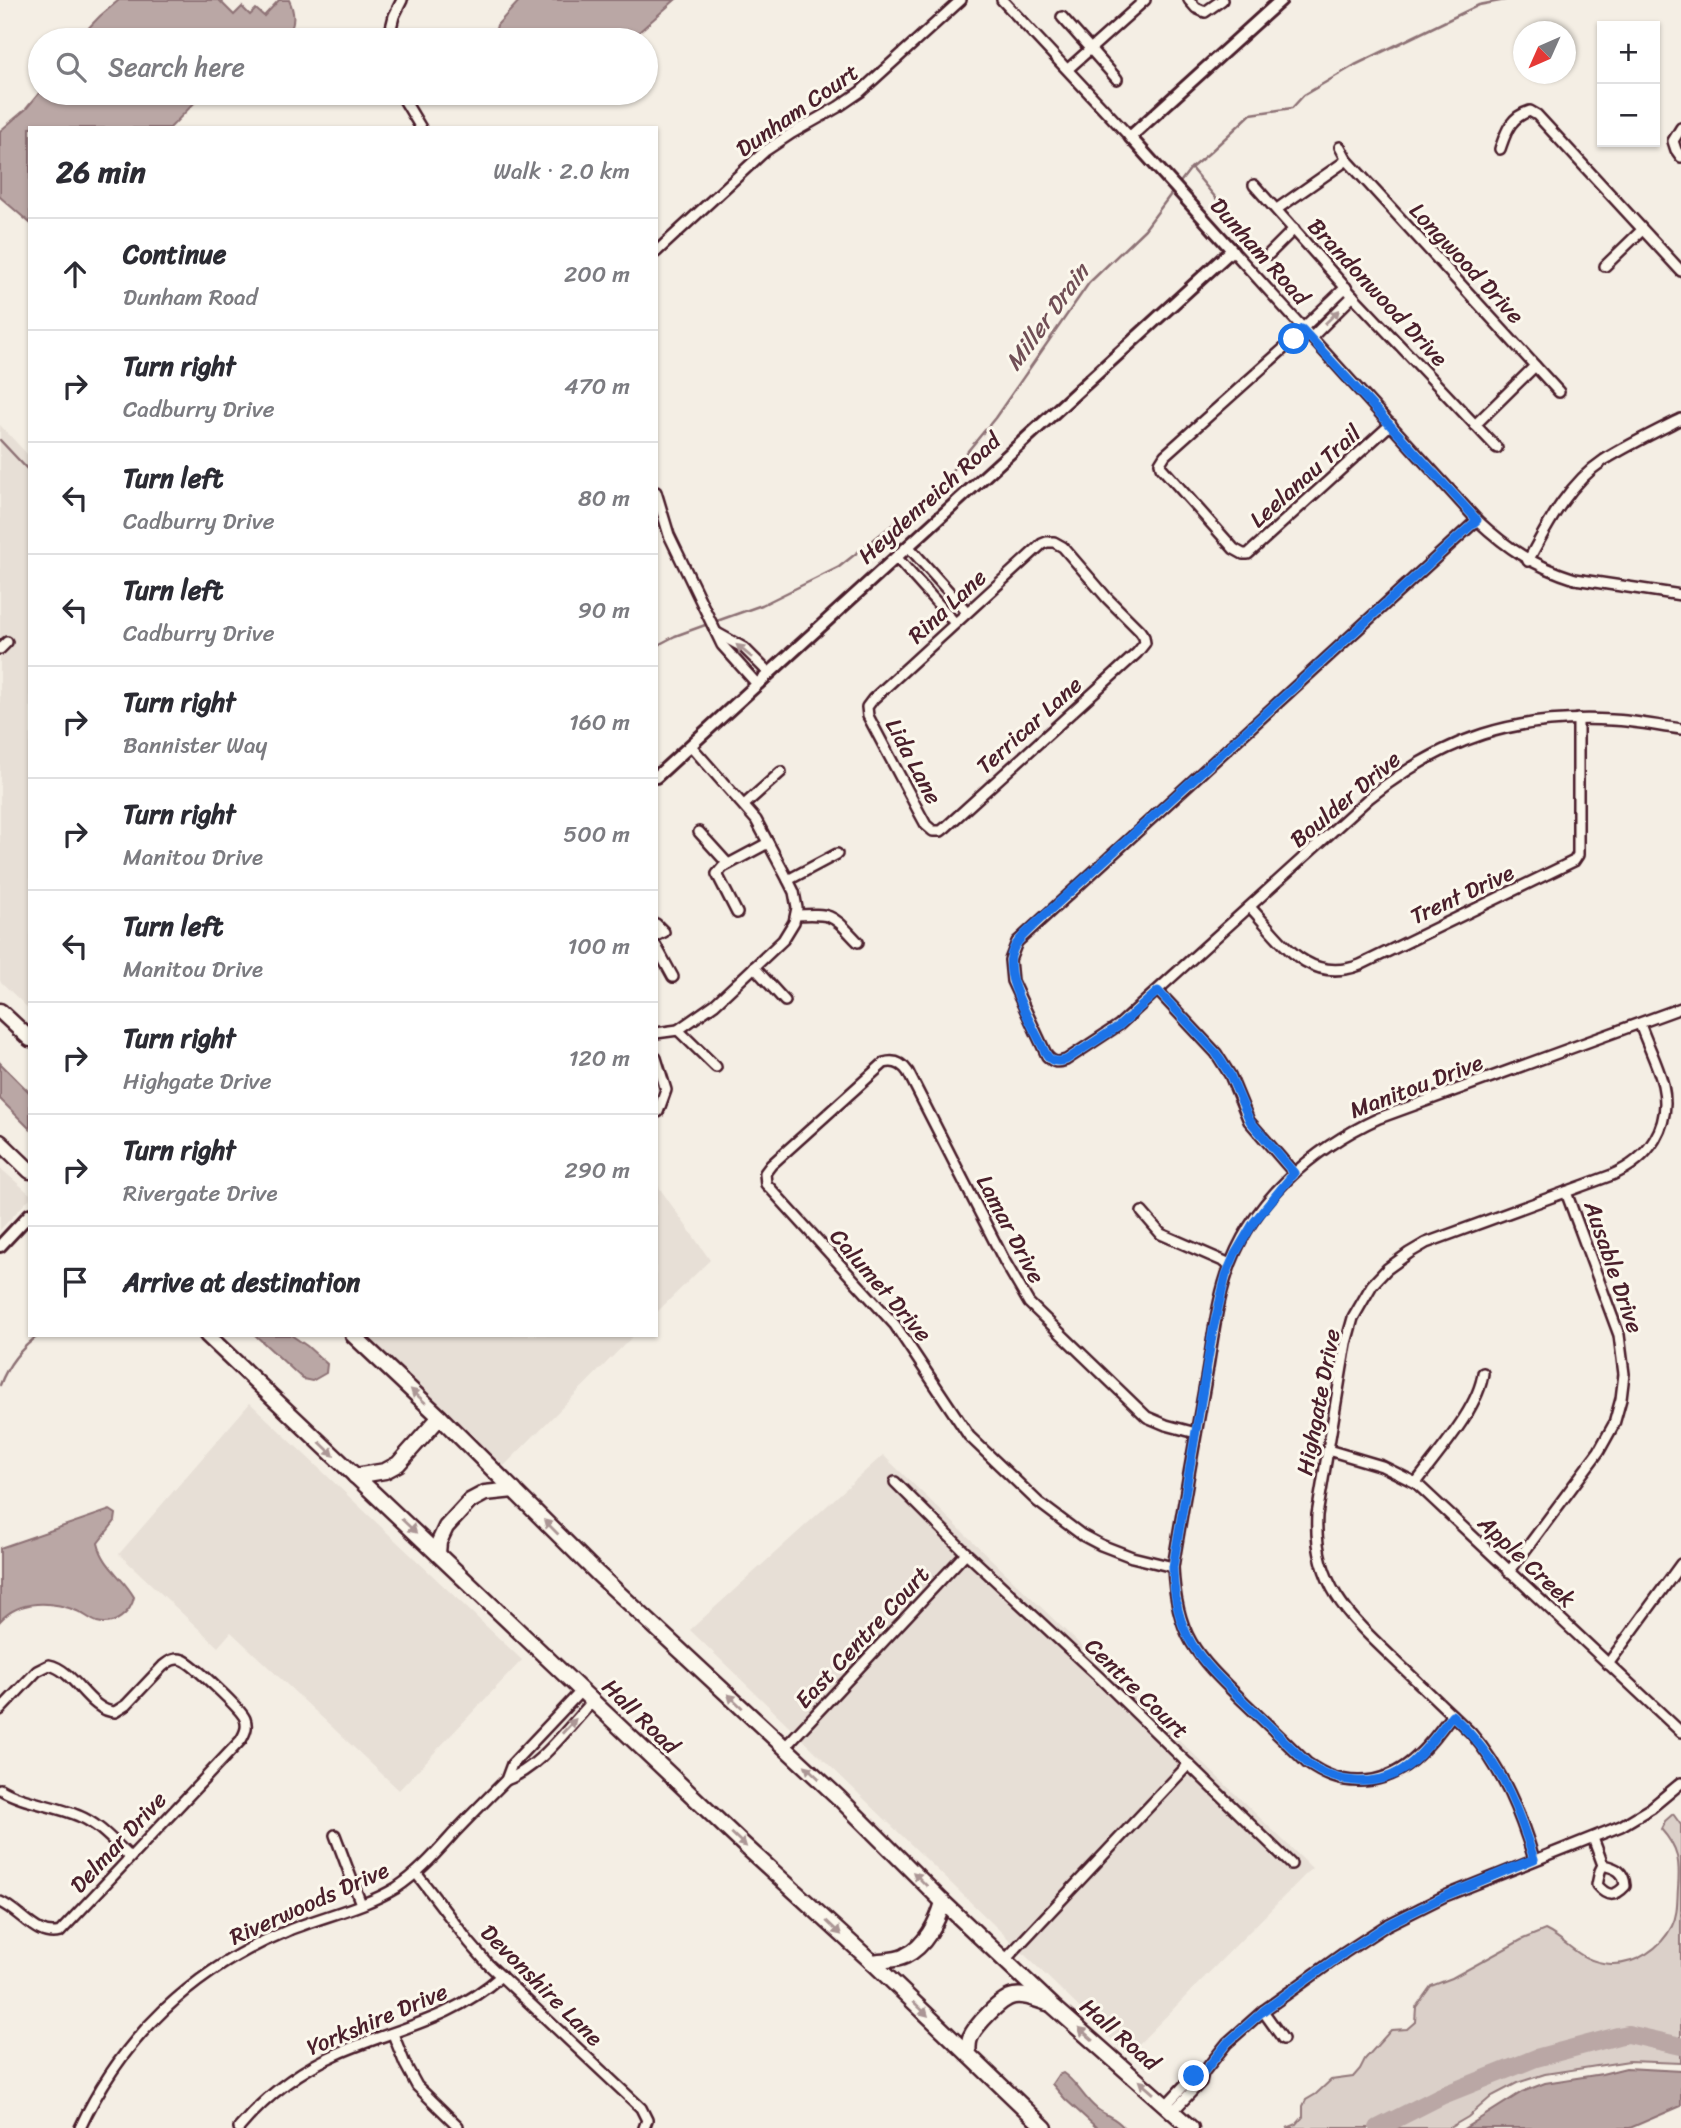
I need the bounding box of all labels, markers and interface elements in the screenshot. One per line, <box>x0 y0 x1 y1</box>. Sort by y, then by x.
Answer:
north arrow <box>1513 21 1576 84</box>
map controls <box>1597 21 1660 147</box>
button: + <box>1597 21 1660 84</box>
search box <box>28 28 658 105</box>
text: Search here <box>108 44 245 90</box>
icon: search <box>52 48 90 86</box>
street label: Dunham Court <box>727 53 868 168</box>
button: − <box>1597 84 1660 147</box>
text: 26 min <box>56 145 146 199</box>
text: Walk · 2.0 km <box>493 151 630 192</box>
street label: Dunham Road <box>1199 188 1321 317</box>
street label: Longwood Drive <box>1399 193 1535 334</box>
street label: Brandonwood Drive <box>1297 208 1458 377</box>
text: Continue <box>123 231 226 277</box>
water label: Miller Drain <box>994 252 1102 380</box>
text: 200 m <box>564 254 630 295</box>
icon: ahead <box>56 255 94 293</box>
text: Dunham Road <box>123 277 258 318</box>
one-way arrow <box>1323 309 1340 325</box>
route start <box>1278 323 1309 354</box>
text: Turn right <box>123 343 236 389</box>
text: 470 m <box>564 366 630 407</box>
icon: right <box>56 367 94 405</box>
text: Cadburry Drive <box>123 389 274 430</box>
street label: Leelanau Trail <box>1240 414 1371 538</box>
street label: Heydenreich Road <box>848 421 1012 575</box>
text: Turn left <box>123 455 223 501</box>
text: 80 m <box>578 478 630 519</box>
icon: left <box>56 479 94 517</box>
text: Cadburry Drive <box>123 501 274 542</box>
street label: Rina Lane <box>898 558 997 654</box>
text: Turn left <box>123 567 223 613</box>
text: 90 m <box>578 590 630 631</box>
icon: left <box>56 591 94 629</box>
text: Cadburry Drive <box>123 613 274 654</box>
one-way arrow <box>736 644 753 659</box>
street label: Terricar Lane <box>966 666 1092 785</box>
text: Turn right <box>123 679 236 725</box>
text: 160 m <box>569 702 630 743</box>
icon: right <box>56 703 94 741</box>
street label: Lida Lane <box>874 711 954 812</box>
text: Bannister Way <box>123 725 267 766</box>
street label: Boulder Drive <box>1280 740 1411 859</box>
text: Turn right <box>123 791 236 837</box>
text: 500 m <box>563 814 630 855</box>
icon: right <box>56 815 94 853</box>
text: Manitou Drive <box>123 837 263 878</box>
street label: Trent Drive <box>1403 852 1521 936</box>
text: Turn left <box>123 903 223 949</box>
text: 100 m <box>567 926 630 967</box>
icon: left <box>56 927 94 965</box>
text: Manitou Drive <box>123 949 263 990</box>
text: Turn right <box>123 1015 236 1061</box>
text: 120 m <box>569 1038 630 1079</box>
icon: right <box>56 1039 94 1077</box>
street label: Manitou Drive <box>1343 1042 1489 1131</box>
text: Highgate Drive <box>123 1061 272 1102</box>
text: Turn right <box>123 1127 236 1173</box>
text: 290 m <box>564 1150 630 1191</box>
icon: right <box>56 1151 94 1189</box>
street label: Lamar Drive <box>965 1167 1057 1291</box>
text: Rivergate Drive <box>123 1173 278 1214</box>
street label: Ausable Drive <box>1571 1195 1655 1339</box>
street label: Calumet Drive <box>819 1219 942 1352</box>
text: Arrive at destination <box>123 1259 360 1305</box>
icon: arrive <box>56 1263 94 1301</box>
street label: Highgate Drive <box>1284 1325 1353 1479</box>
one-way arrow <box>409 1388 427 1404</box>
one-way arrow <box>319 1440 336 1457</box>
street label: Apple Creek <box>1467 1504 1585 1618</box>
one-way arrow <box>400 1518 417 1534</box>
one-way arrow <box>543 1519 559 1535</box>
street label: East Centre Court <box>785 1556 940 1719</box>
street label: Centre Court <box>1074 1627 1199 1749</box>
street label: Hall Road <box>592 1668 691 1766</box>
one-way arrow <box>726 1693 744 1709</box>
one-way arrow <box>561 1718 577 1735</box>
one-way arrow <box>804 1765 821 1781</box>
street label: Delmar Drive <box>59 1781 177 1903</box>
one-way arrow <box>730 1831 747 1847</box>
street label: Riverwoods Drive <box>223 1850 396 1957</box>
one-way arrow <box>912 1871 929 1888</box>
street label: Devonshire Lane <box>470 1914 613 2057</box>
one-way arrow <box>826 1919 843 1935</box>
street label: Yorkshire Drive <box>300 1971 454 2068</box>
street label: Hall Road <box>1070 1987 1171 2083</box>
one-way arrow <box>912 2000 929 2016</box>
one-way arrow <box>1077 2026 1095 2042</box>
route end <box>1178 2060 1209 2091</box>
one-way arrow <box>1137 2079 1155 2095</box>

